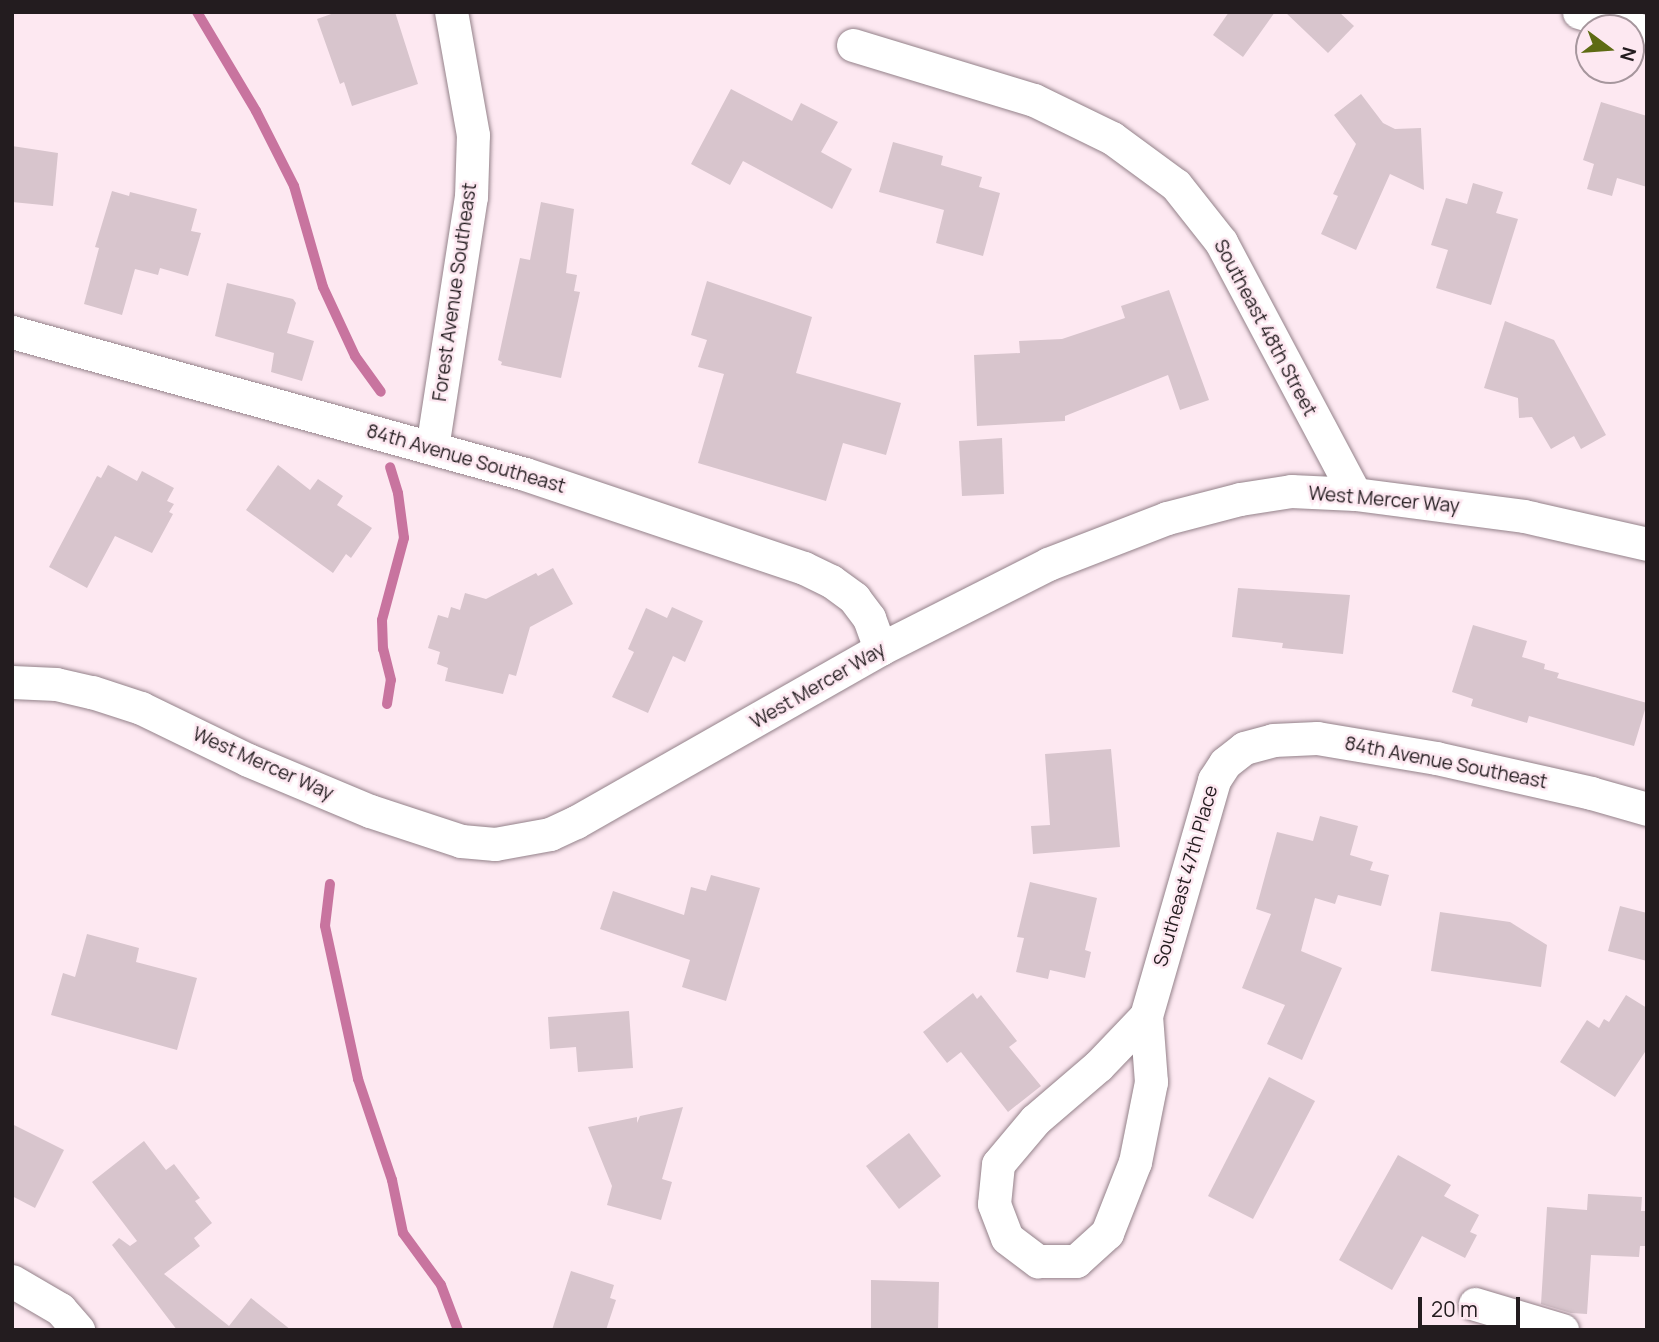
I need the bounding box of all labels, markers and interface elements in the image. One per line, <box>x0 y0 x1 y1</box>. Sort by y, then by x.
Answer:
north arrow <box>1575 14 1645 84</box>
text: N <box>1614 44 1643 64</box>
street label: Forest Avenue Southeast <box>428 181 482 403</box>
street label: Southeast 48th Street <box>1209 236 1321 420</box>
street label: 84th Avenue Southeast <box>364 420 568 498</box>
street label: West Mercer Way <box>1307 482 1461 518</box>
street label: West Mercer Way <box>747 638 889 734</box>
street label: West Mercer Way <box>189 723 337 805</box>
street label: 84th Avenue Southeast <box>1343 732 1549 794</box>
street label: Southeast 47th Place <box>1149 783 1223 969</box>
scale bar <box>1421 1282 1522 1326</box>
text: 20 m <box>1431 1295 1478 1323</box>

